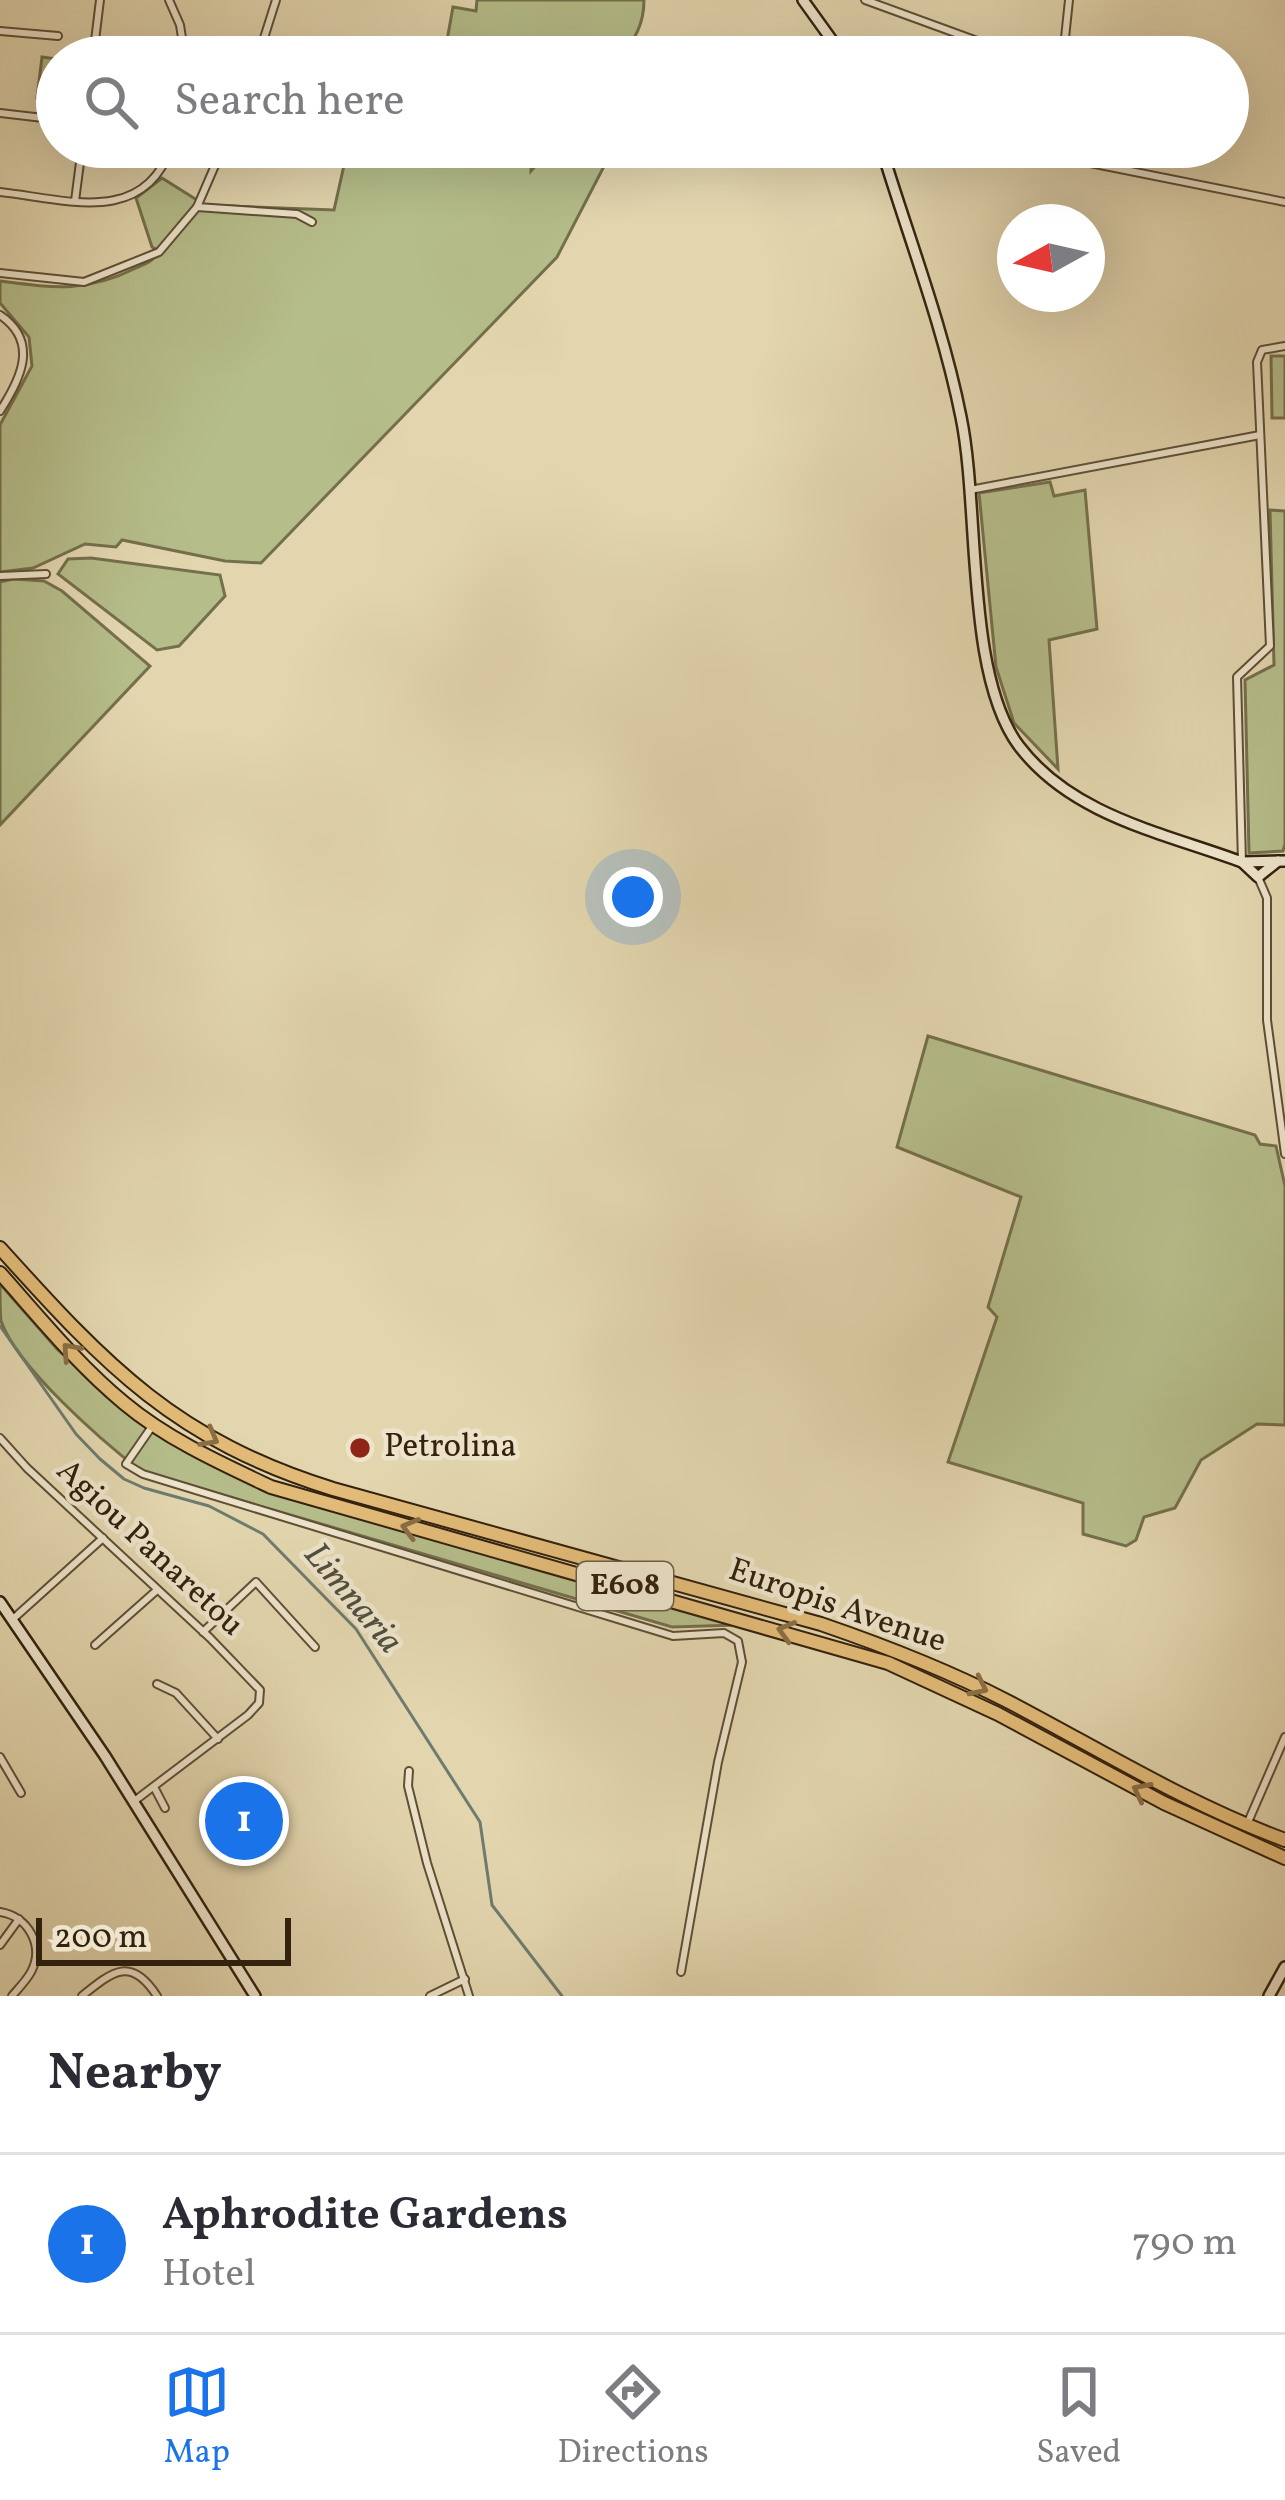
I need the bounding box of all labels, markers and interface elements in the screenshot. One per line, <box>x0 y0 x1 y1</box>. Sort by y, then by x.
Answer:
search box <box>36 36 1249 168</box>
icon: search <box>78 69 144 135</box>
text: Search here <box>174 71 405 134</box>
north arrow <box>997 204 1105 312</box>
your location <box>603 867 663 927</box>
one-way arrow <box>63 1344 84 1365</box>
one-way arrow <box>198 1423 219 1446</box>
place label: Petrolina <box>384 1425 517 1471</box>
marker: Petrolina <box>347 1435 373 1461</box>
street label: Agiou Panaretou <box>45 1450 253 1648</box>
one-way arrow <box>401 1517 421 1542</box>
water label: Limnaria <box>291 1533 413 1665</box>
street label: Europis Avenue <box>722 1548 952 1666</box>
road number: E608 <box>577 1562 673 1610</box>
one-way arrow <box>777 1620 798 1645</box>
one-way arrow <box>967 1673 988 1696</box>
pin: 1 <box>205 1776 283 1866</box>
one-way arrow <box>1132 1782 1153 1805</box>
scale bar <box>36 1912 291 1965</box>
text: 200 m <box>54 1916 148 1962</box>
text: Nearby <box>48 2039 222 2110</box>
text: Aphrodite Gardens <box>162 2185 568 2248</box>
text: 1 <box>79 2217 95 2271</box>
text: 790 m <box>1132 2217 1237 2271</box>
text: Hotel <box>162 2248 256 2302</box>
tab: Map <box>164 2359 230 2477</box>
tab: Directions <box>557 2359 709 2477</box>
tab: Saved <box>1036 2359 1121 2477</box>

